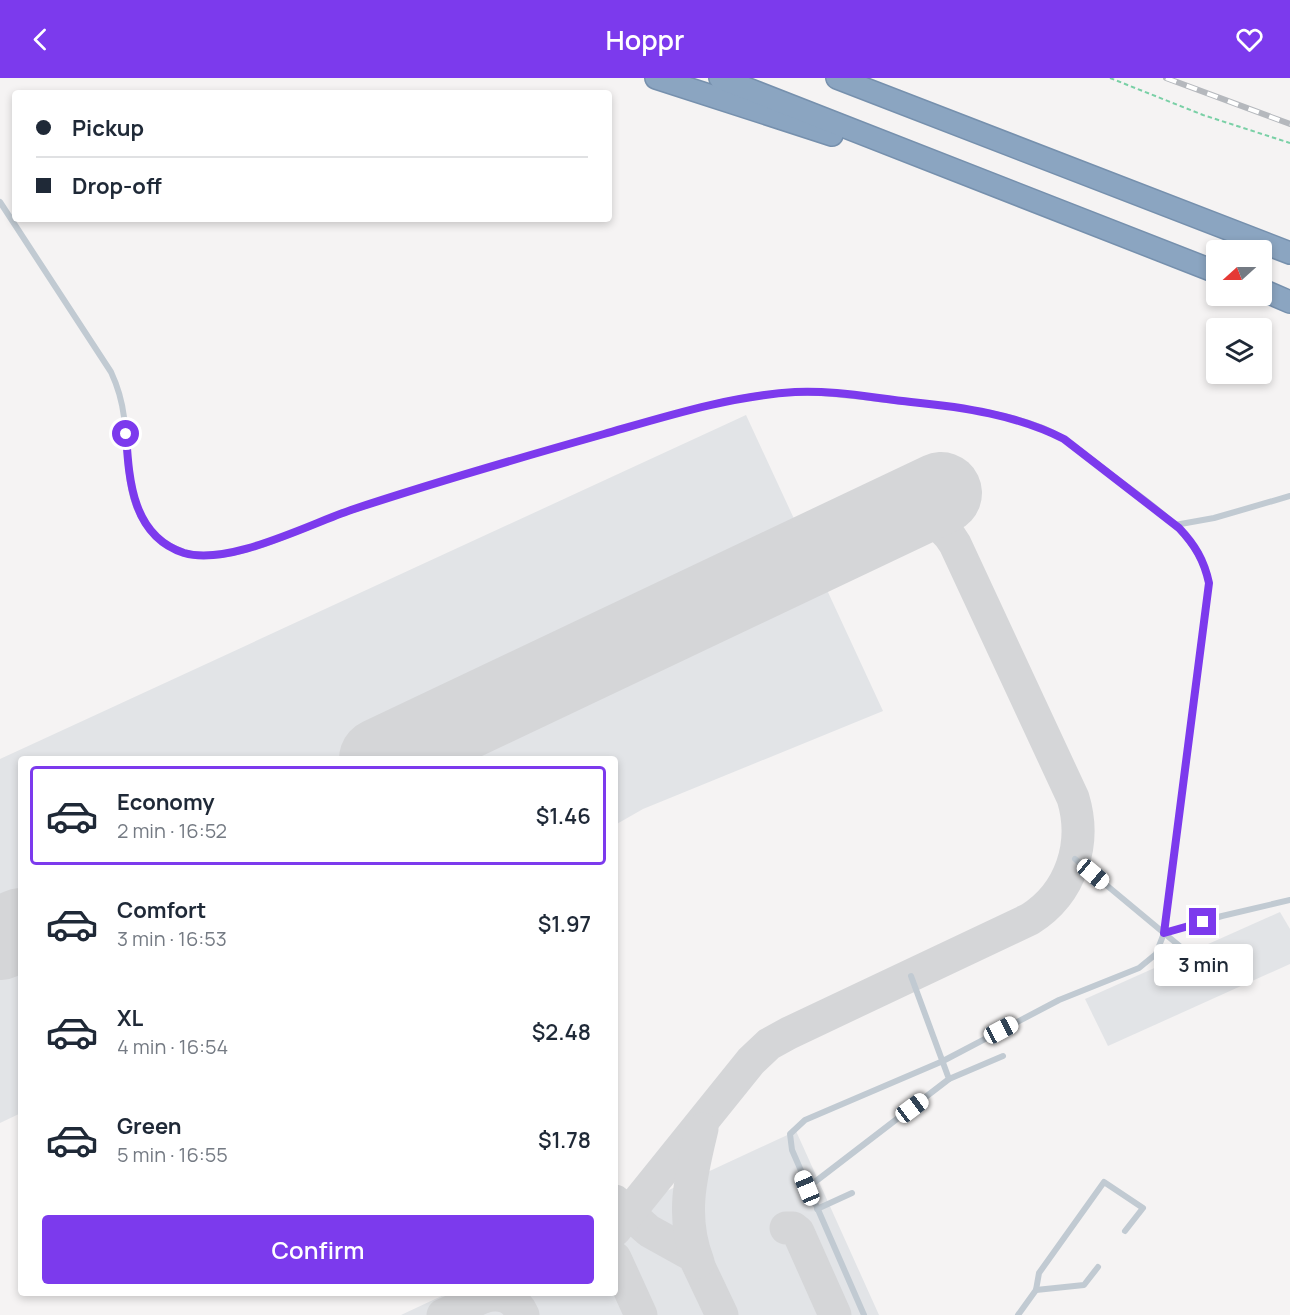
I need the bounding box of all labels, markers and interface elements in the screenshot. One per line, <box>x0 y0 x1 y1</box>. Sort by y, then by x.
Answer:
text: Hoppr <box>606 21 684 58</box>
icon: back <box>24 23 57 56</box>
icon: heart <box>1233 23 1266 56</box>
text: Pickup <box>72 113 144 143</box>
text: Drop-off <box>72 171 162 201</box>
north arrow <box>1206 240 1272 306</box>
map controls <box>1206 240 1272 384</box>
button: layers <box>1206 318 1272 384</box>
route start <box>112 420 139 447</box>
text: Economy <box>117 787 215 817</box>
icon: car <box>45 789 99 843</box>
text: $1.46 <box>536 801 591 831</box>
text: 2 min · 16:52 <box>117 817 227 844</box>
car <box>1073 856 1113 892</box>
text: Comfort <box>117 895 206 925</box>
icon: car <box>45 897 99 951</box>
route end <box>1189 908 1216 935</box>
text: $1.97 <box>538 909 591 939</box>
text: 3 min · 16:53 <box>117 925 227 952</box>
callout: 3 min <box>1154 943 1252 985</box>
text: 3 min <box>1178 951 1229 978</box>
text: XL <box>117 1003 143 1033</box>
icon: car <box>45 1005 99 1059</box>
car <box>981 1014 1021 1046</box>
text: $2.48 <box>532 1017 591 1047</box>
text: 4 min · 16:54 <box>117 1033 228 1060</box>
car <box>892 1090 932 1126</box>
text: Green <box>117 1111 182 1141</box>
icon: car <box>45 1113 99 1167</box>
text: $1.78 <box>538 1125 591 1155</box>
text: 5 min · 16:55 <box>117 1141 228 1168</box>
car <box>792 1168 822 1208</box>
button: Confirm <box>42 1215 594 1284</box>

